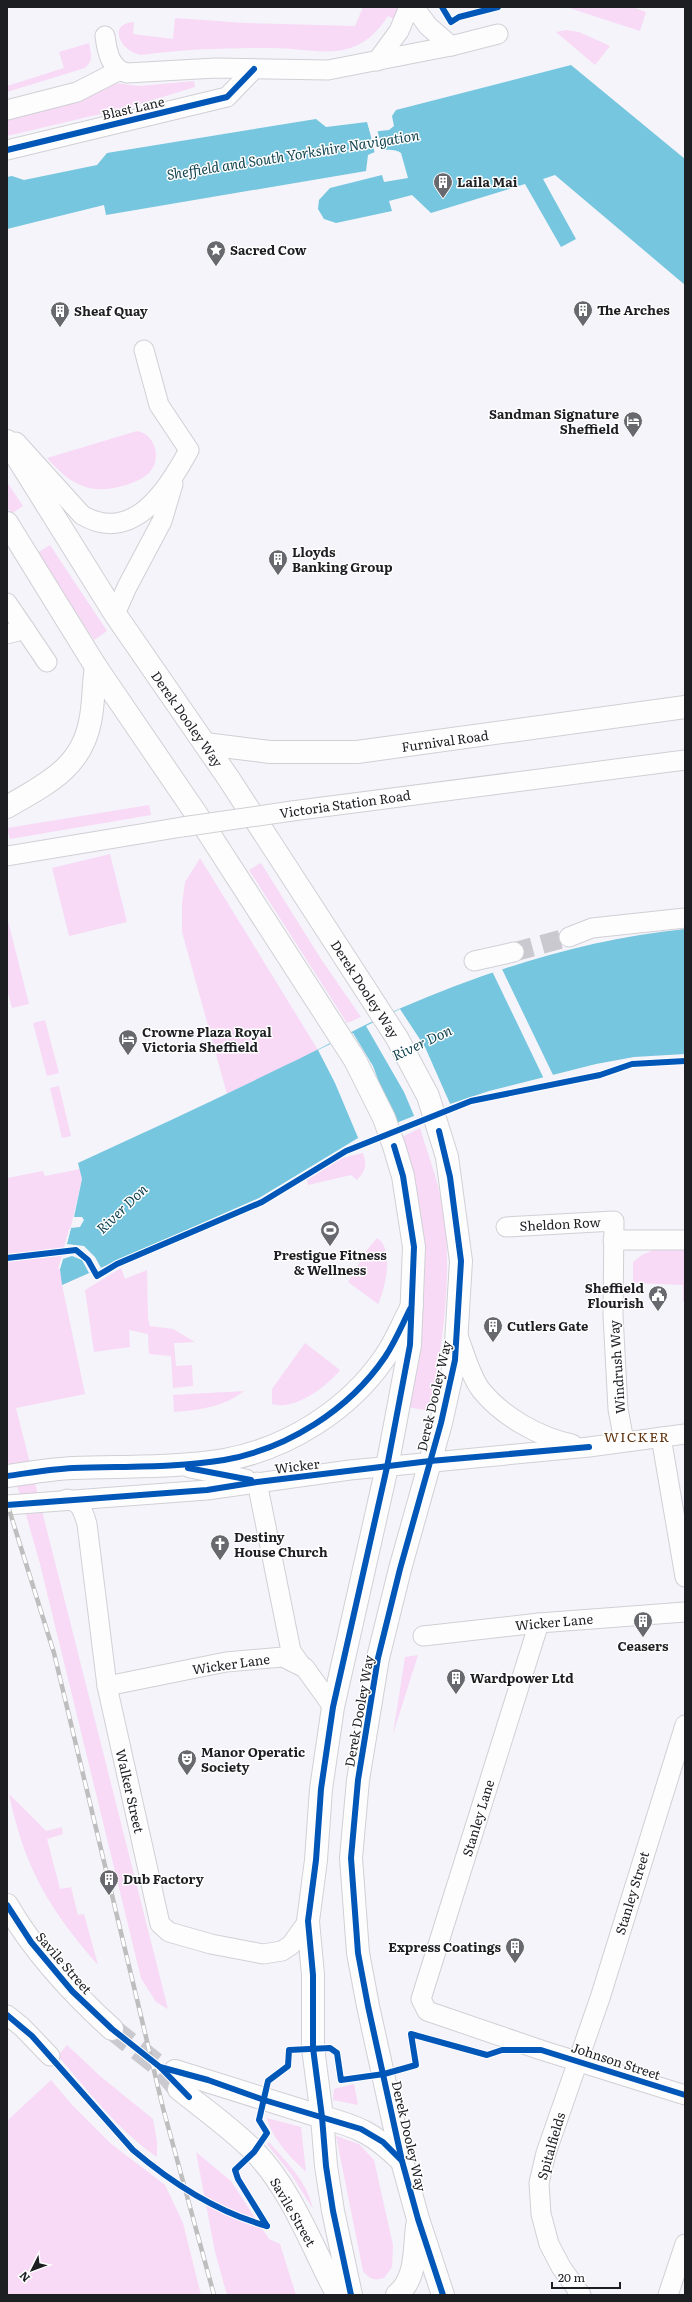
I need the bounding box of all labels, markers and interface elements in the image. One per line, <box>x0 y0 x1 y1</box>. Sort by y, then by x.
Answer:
street label: Blast Lane <box>100 91 166 124</box>
water label: Sheffield and South Yorkshire Navigation <box>165 124 421 184</box>
building icon: Laila Mai <box>432 171 454 199</box>
place label: Laila Mai <box>457 172 518 191</box>
place icon: Sacred Cow <box>205 239 227 267</box>
place label: Sacred Cow <box>230 240 307 259</box>
building icon: The Arches <box>572 299 594 327</box>
building icon: Sheaf Quay <box>49 300 71 328</box>
place label: The Arches <box>597 300 670 319</box>
place label: Sheaf Quay <box>74 301 148 320</box>
place label: Sandman Signature Sheffield <box>489 404 619 438</box>
hotel icon: Sandman Signature Sheffield <box>622 410 644 438</box>
place label: Lloyds Banking Group <box>292 542 393 576</box>
building icon: Lloyds Banking Group <box>267 548 289 576</box>
street label: Derek Dooley Way <box>147 667 228 771</box>
street label: Furnival Road <box>400 725 490 756</box>
street label: Victoria Station Road <box>278 785 412 822</box>
street label: Derek Dooley Way <box>327 936 405 1042</box>
water label: River Don <box>388 1019 455 1065</box>
place label: Crowne Plaza Royal Victoria Sheffield <box>142 1022 272 1056</box>
hotel icon: Crowne Plaza Royal Victoria Sheffield <box>117 1028 139 1056</box>
water label: River Don <box>91 1178 152 1238</box>
street label: Sheldon Row <box>519 1212 602 1235</box>
sports icon: Prestigue Fitness & Wellness <box>319 1219 341 1247</box>
place label: Prestigue Fitness & Wellness <box>273 1245 387 1279</box>
place label: Sheffield Flourish <box>585 1278 644 1312</box>
public building icon: Sheffield Flourish <box>647 1284 669 1312</box>
building icon: Cutlers Gate <box>482 1315 504 1343</box>
place label: Cutlers Gate <box>507 1316 588 1335</box>
street label: Windrush Way <box>604 1319 629 1415</box>
street label: Derek Dooley Way <box>412 1338 456 1453</box>
district label: WICKER <box>604 1426 670 1446</box>
street label: Wicker <box>273 1453 321 1478</box>
place label: Destiny House Church <box>234 1527 328 1561</box>
church icon: Destiny House Church <box>209 1533 231 1561</box>
street label: Wicker Lane <box>514 1609 594 1634</box>
building icon: Ceasers <box>632 1610 654 1638</box>
place label: Ceasers <box>617 1636 669 1655</box>
street label: Wicker Lane <box>191 1649 271 1678</box>
street label: Derek Dooley Way <box>339 1653 378 1768</box>
building icon: Wardpower Ltd <box>445 1667 467 1695</box>
place label: Wardpower Ltd <box>470 1668 574 1687</box>
place label: Manor Operatic Society <box>201 1742 305 1776</box>
street label: Walker Street <box>112 1747 150 1836</box>
theatre icon: Manor Operatic Society <box>176 1748 198 1776</box>
street label: Stanley Lane <box>457 1777 498 1859</box>
street label: Stanley Street <box>610 1848 653 1937</box>
building icon: Dub Factory <box>98 1868 120 1896</box>
place label: Dub Factory <box>123 1869 204 1888</box>
street label: Savile Street <box>32 1927 97 1998</box>
building icon: Express Coatings <box>504 1936 526 1964</box>
place label: Express Coatings <box>388 1937 502 1956</box>
street label: Johnson Street <box>569 2037 664 2084</box>
street label: Derek Dooley Way <box>387 2079 432 2194</box>
street label: Spitalfields <box>532 2110 569 2182</box>
street label: Savile Street <box>266 2174 321 2250</box>
north arrow <box>12 2250 52 2290</box>
scale bar <box>552 2264 620 2290</box>
text: 20 m <box>558 2268 585 2286</box>
text: N <box>15 2269 33 2286</box>

